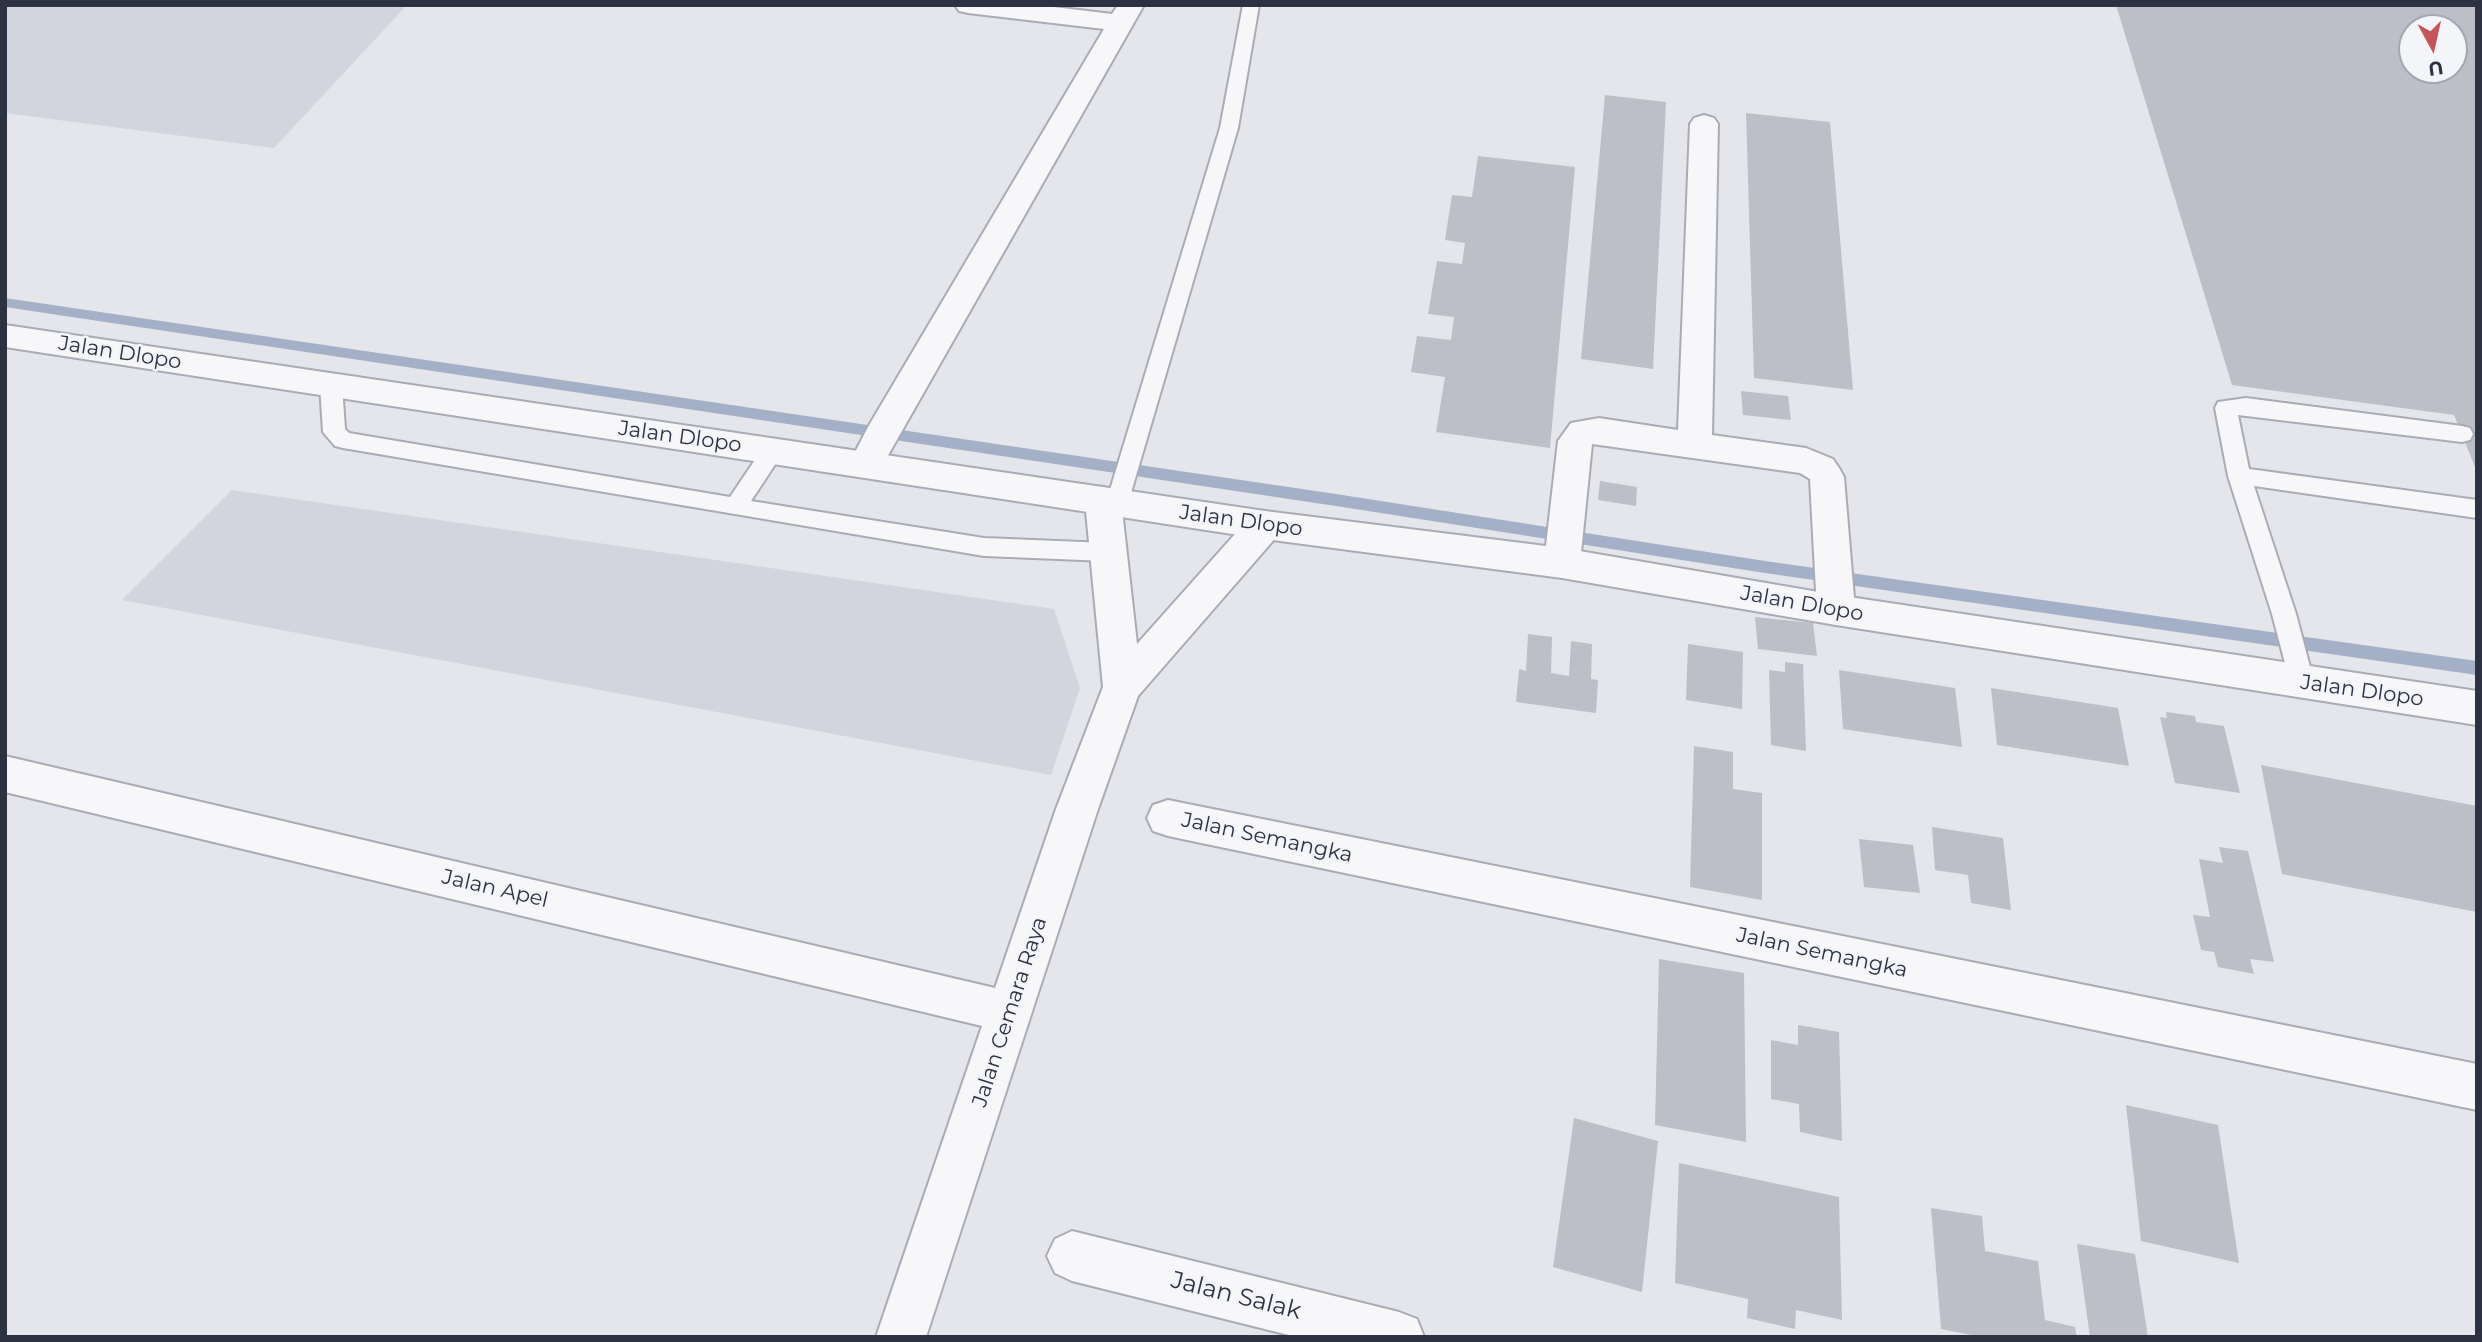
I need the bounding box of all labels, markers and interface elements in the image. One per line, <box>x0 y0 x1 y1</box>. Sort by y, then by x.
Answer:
north arrow <box>2398 14 2468 84</box>
text: U <box>2427 56 2445 81</box>
street label: Jalan Dlopo <box>57 331 183 375</box>
street label: Jalan Dlopo <box>617 416 743 458</box>
street label: Jalan Dlopo <box>1178 500 1304 542</box>
street label: Jalan Dlopo <box>1739 581 1865 627</box>
street label: Jalan Dlopo <box>2299 670 2425 712</box>
street label: Jalan Semangka <box>1179 808 1355 868</box>
street label: Jalan Apel <box>439 865 551 913</box>
street label: Jalan Cemara Raya <box>967 914 1053 1110</box>
street label: Jalan Semangka <box>1734 923 1910 983</box>
street label: Jalan Salak <box>1168 1266 1304 1326</box>

